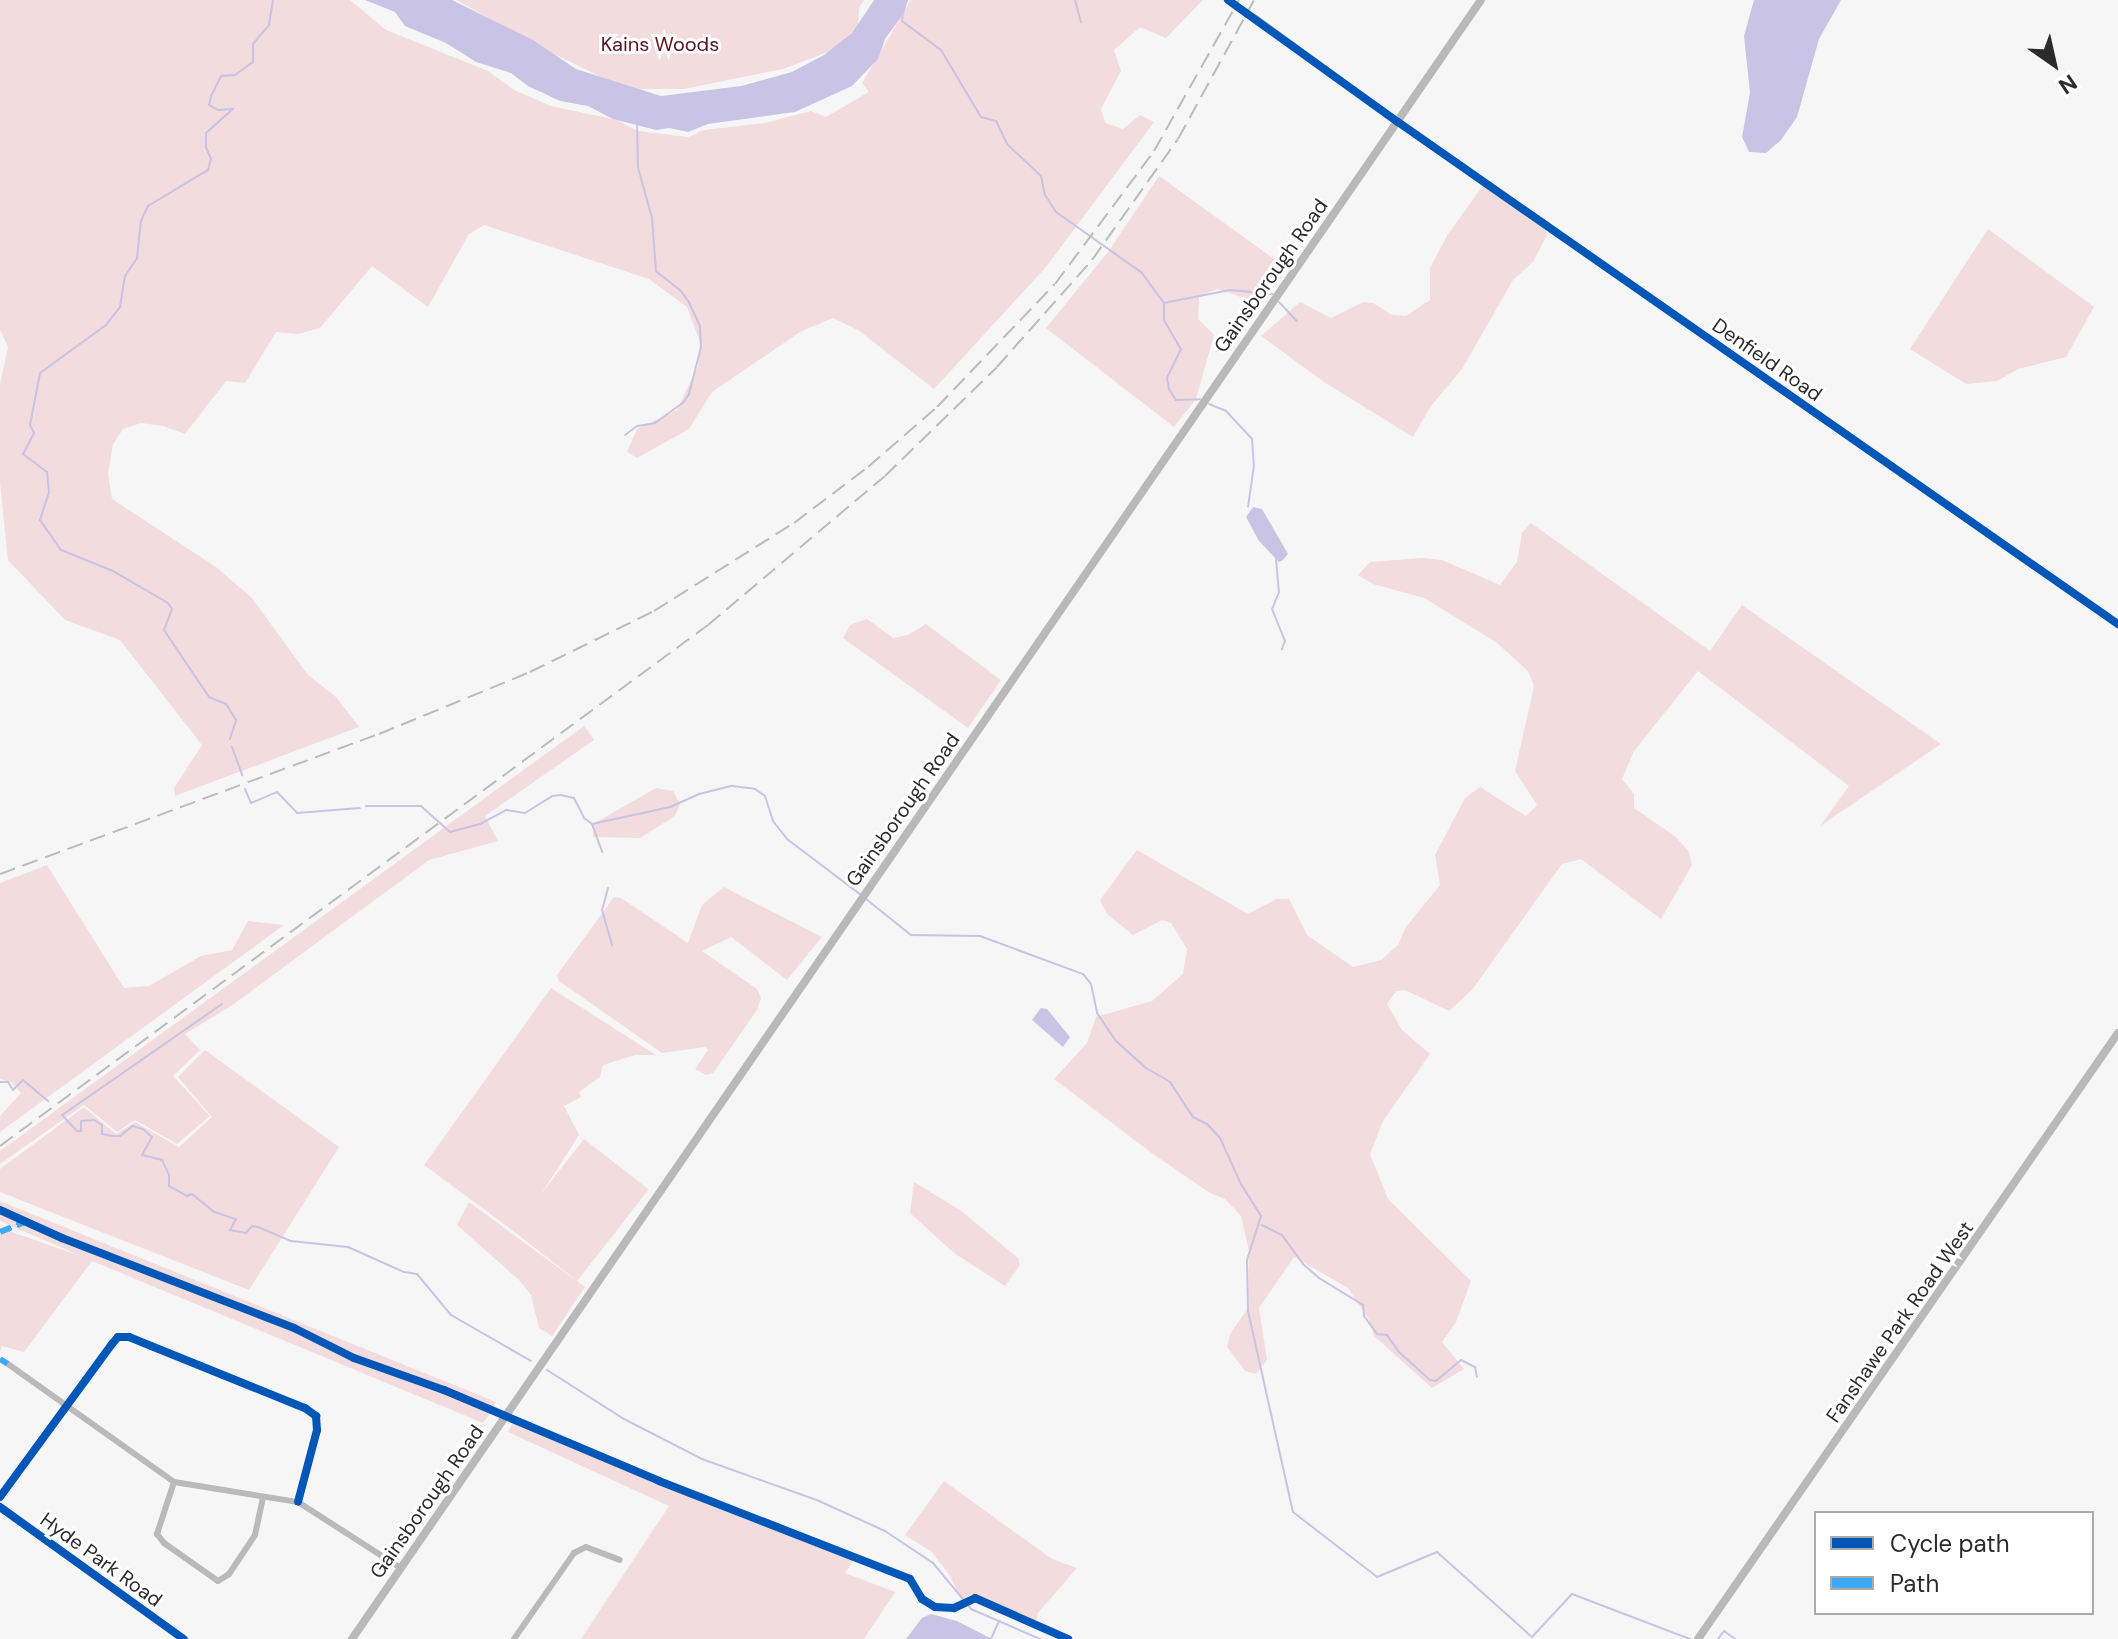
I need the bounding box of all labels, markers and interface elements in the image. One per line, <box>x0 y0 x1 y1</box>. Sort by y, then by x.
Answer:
north arrow <box>2014 24 2094 104</box>
park label: Kains Woods <box>601 32 719 56</box>
text: N <box>2053 68 2082 101</box>
street label: Gainsborough Road <box>1209 195 1333 357</box>
street label: Denfield Road <box>1708 313 1826 407</box>
street label: Gainsborough Road <box>841 729 965 891</box>
street label: Fanshawe Park Road West <box>1821 1217 1979 1427</box>
street label: Gainsborough Road <box>365 1421 489 1583</box>
street label: Hyde Park Road <box>36 1508 166 1612</box>
legend <box>1814 1511 2094 1615</box>
text: Cycle path <box>1890 1528 2009 1559</box>
text: Path <box>1890 1568 1939 1599</box>

